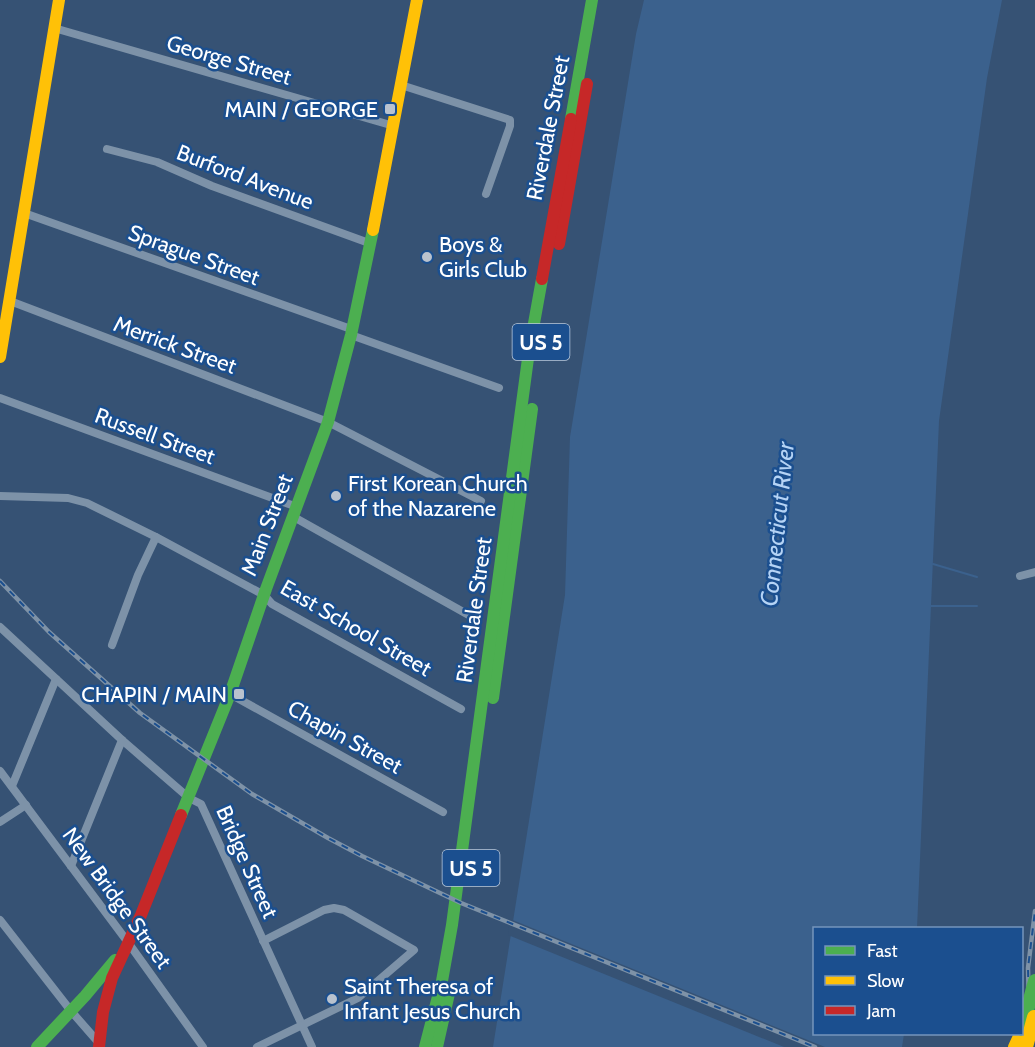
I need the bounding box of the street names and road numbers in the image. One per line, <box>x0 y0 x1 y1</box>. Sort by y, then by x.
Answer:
street label: George Street <box>163 29 295 91</box>
street label: Riverdale Street <box>521 53 575 203</box>
street label: Burford Avenue <box>173 139 317 215</box>
street label: Sprague Street <box>125 219 264 291</box>
street label: Merrick Street <box>110 310 241 380</box>
road number: US 5 <box>512 324 570 360</box>
street label: Russell Street <box>91 402 219 470</box>
street label: Main Street <box>235 470 299 580</box>
street label: Riverdale Street <box>450 535 498 685</box>
street label: East School Street <box>276 574 437 682</box>
street label: Chapin Street <box>283 694 407 780</box>
street label: Bridge Street <box>210 801 284 923</box>
street label: New Bridge Street <box>57 822 178 974</box>
road number: US 5 <box>442 850 500 886</box>

